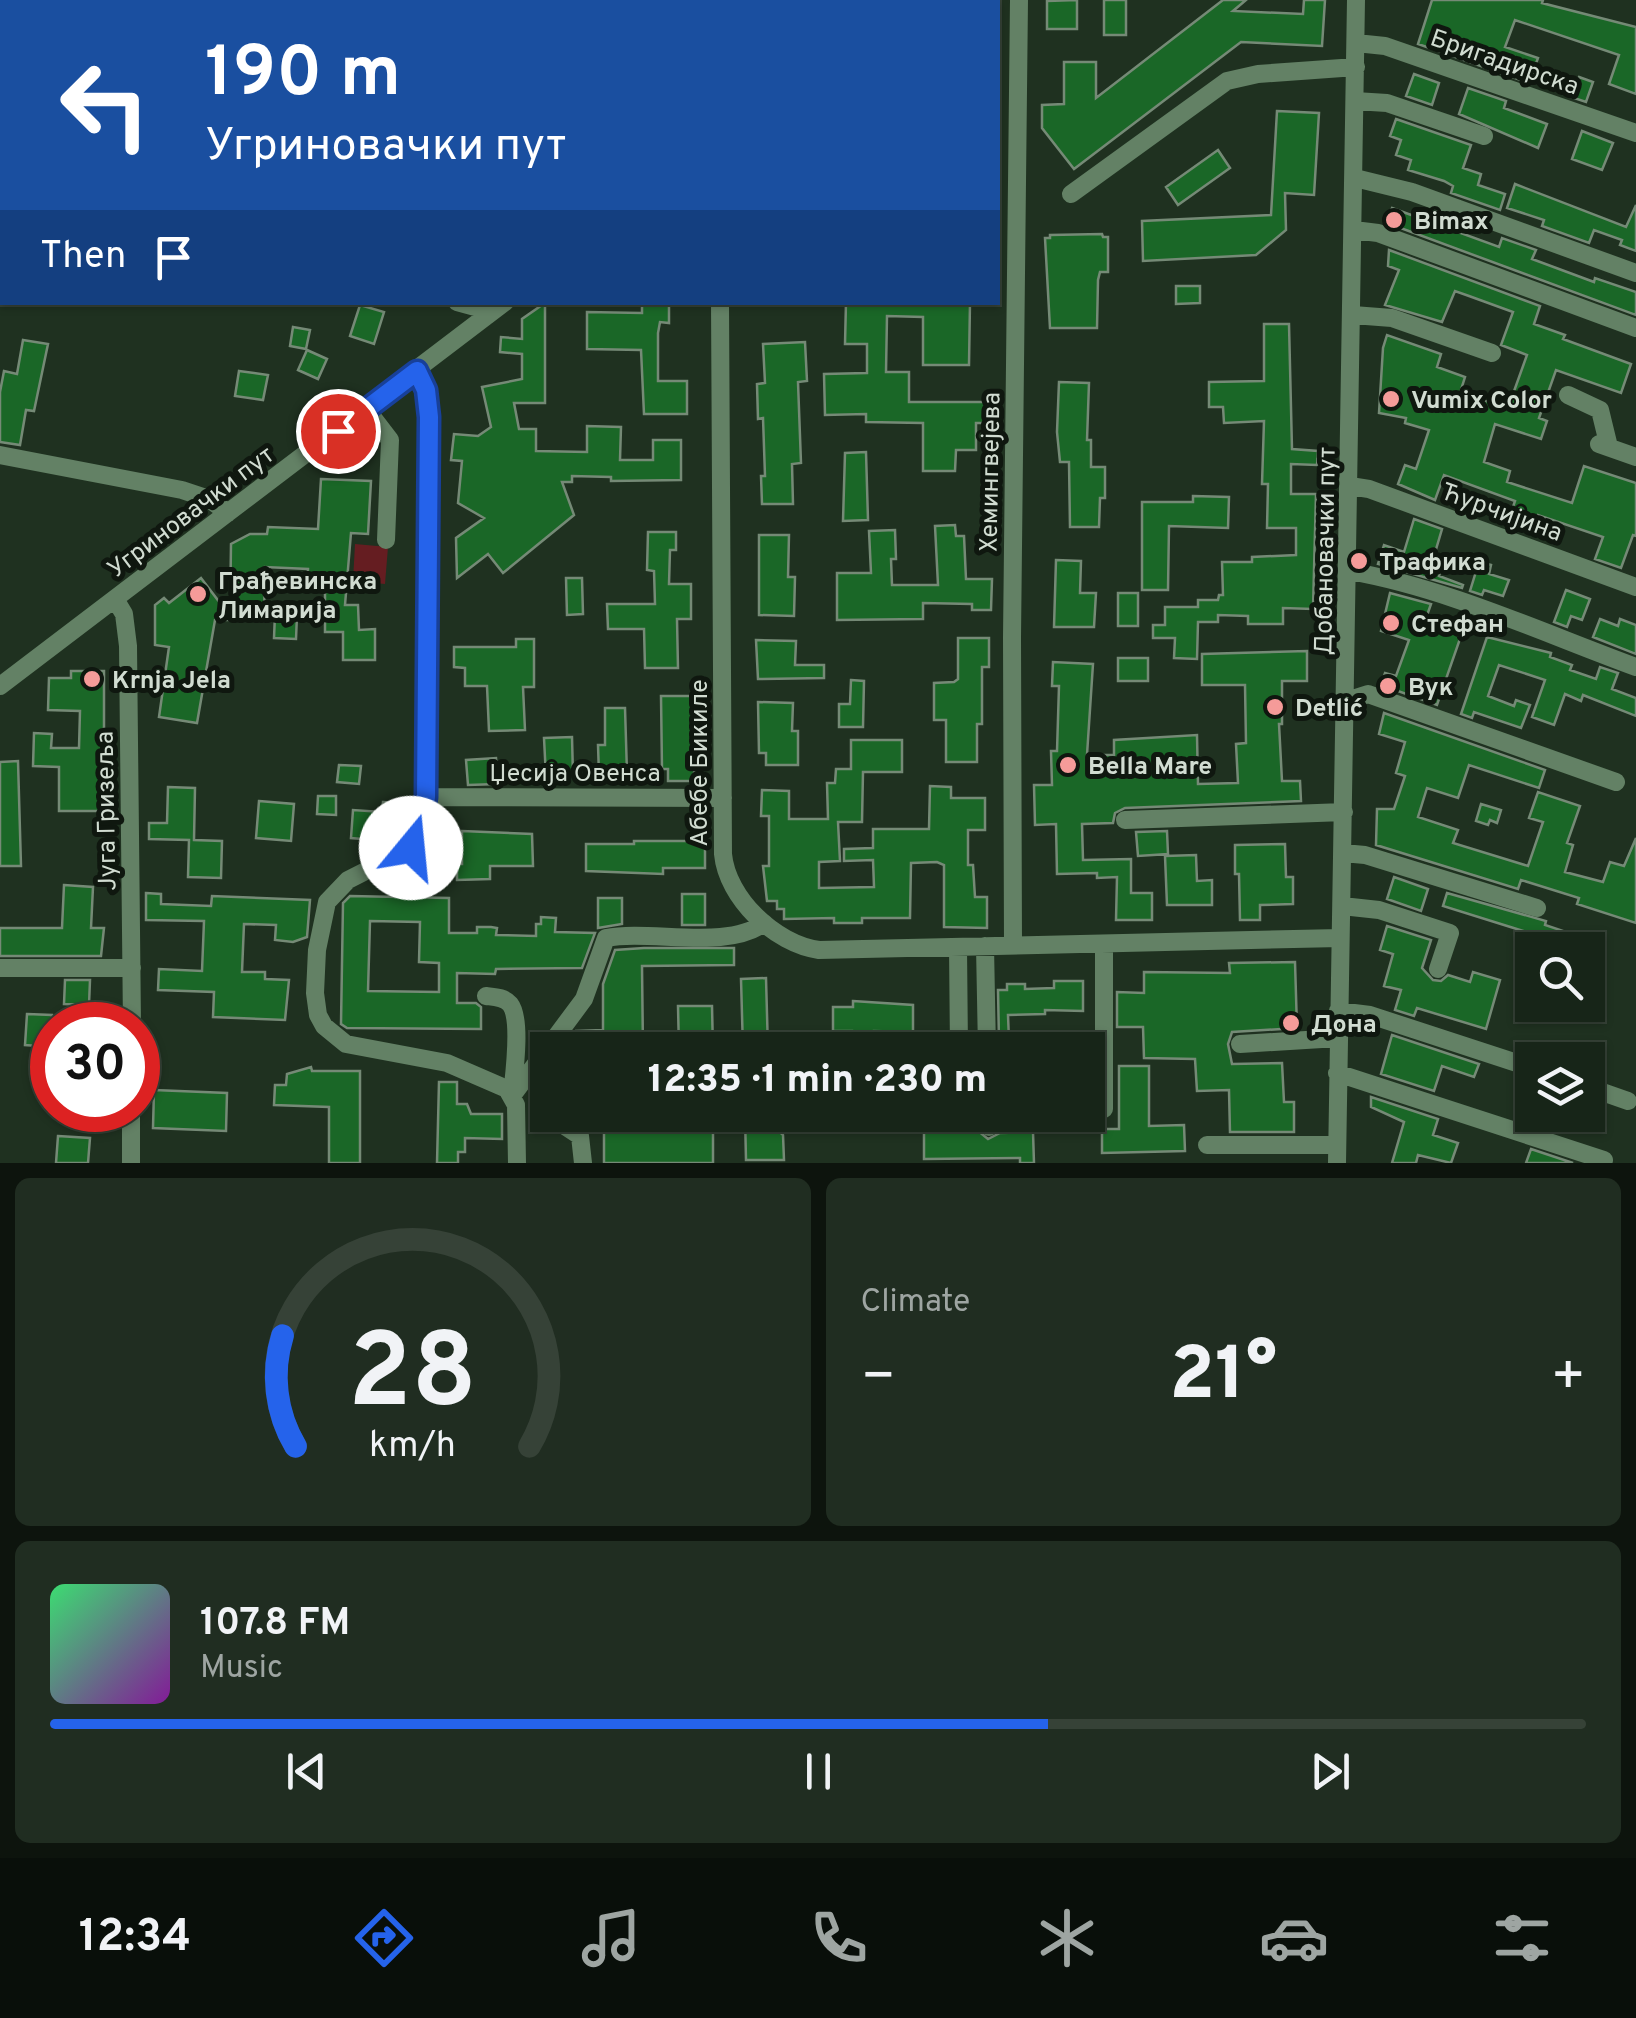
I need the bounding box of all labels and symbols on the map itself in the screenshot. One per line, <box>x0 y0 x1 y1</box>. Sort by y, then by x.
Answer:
street label: Бригадирска <box>1425 23 1583 104</box>
place label: Bimax <box>1414 207 1489 239</box>
marker: Bimax <box>1383 209 1405 231</box>
place label: Vumix Color <box>1411 386 1553 418</box>
marker: Vumix Color <box>1380 388 1402 410</box>
pin <box>296 389 381 474</box>
street label: Хемингвејева <box>975 392 1009 552</box>
street label: Угриновачки пут <box>102 440 282 587</box>
street label: Добановачки пут <box>1309 446 1345 656</box>
street label: Ћурчијина <box>1436 477 1566 551</box>
place label: Трафика <box>1379 548 1486 580</box>
marker: Трафика <box>1348 550 1370 572</box>
place label: Грађевинска Лимарија <box>218 567 377 628</box>
marker: Грађевинска Лимарија <box>187 583 209 605</box>
place label: Стефан <box>1411 610 1504 642</box>
marker: Стефан <box>1380 612 1402 634</box>
place label: Krnja Jela <box>112 666 231 698</box>
marker: Krnja Jela <box>81 668 103 690</box>
place label: Вук <box>1408 673 1454 705</box>
marker: Вук <box>1377 675 1399 697</box>
street label: Абебе Бикиле <box>685 679 717 847</box>
place label: Detlić <box>1295 694 1363 726</box>
marker: Detlić <box>1264 696 1286 718</box>
street label: Југа Гризеља <box>91 731 125 891</box>
place label: Bella Mare <box>1088 752 1212 784</box>
marker: Bella Mare <box>1057 754 1079 776</box>
street label: Џесија Овенса <box>489 759 661 791</box>
position arrow <box>359 796 463 900</box>
speed limit sign: 30 <box>30 1002 160 1132</box>
place label: Дона <box>1311 1010 1377 1042</box>
marker: Дона <box>1280 1012 1302 1034</box>

